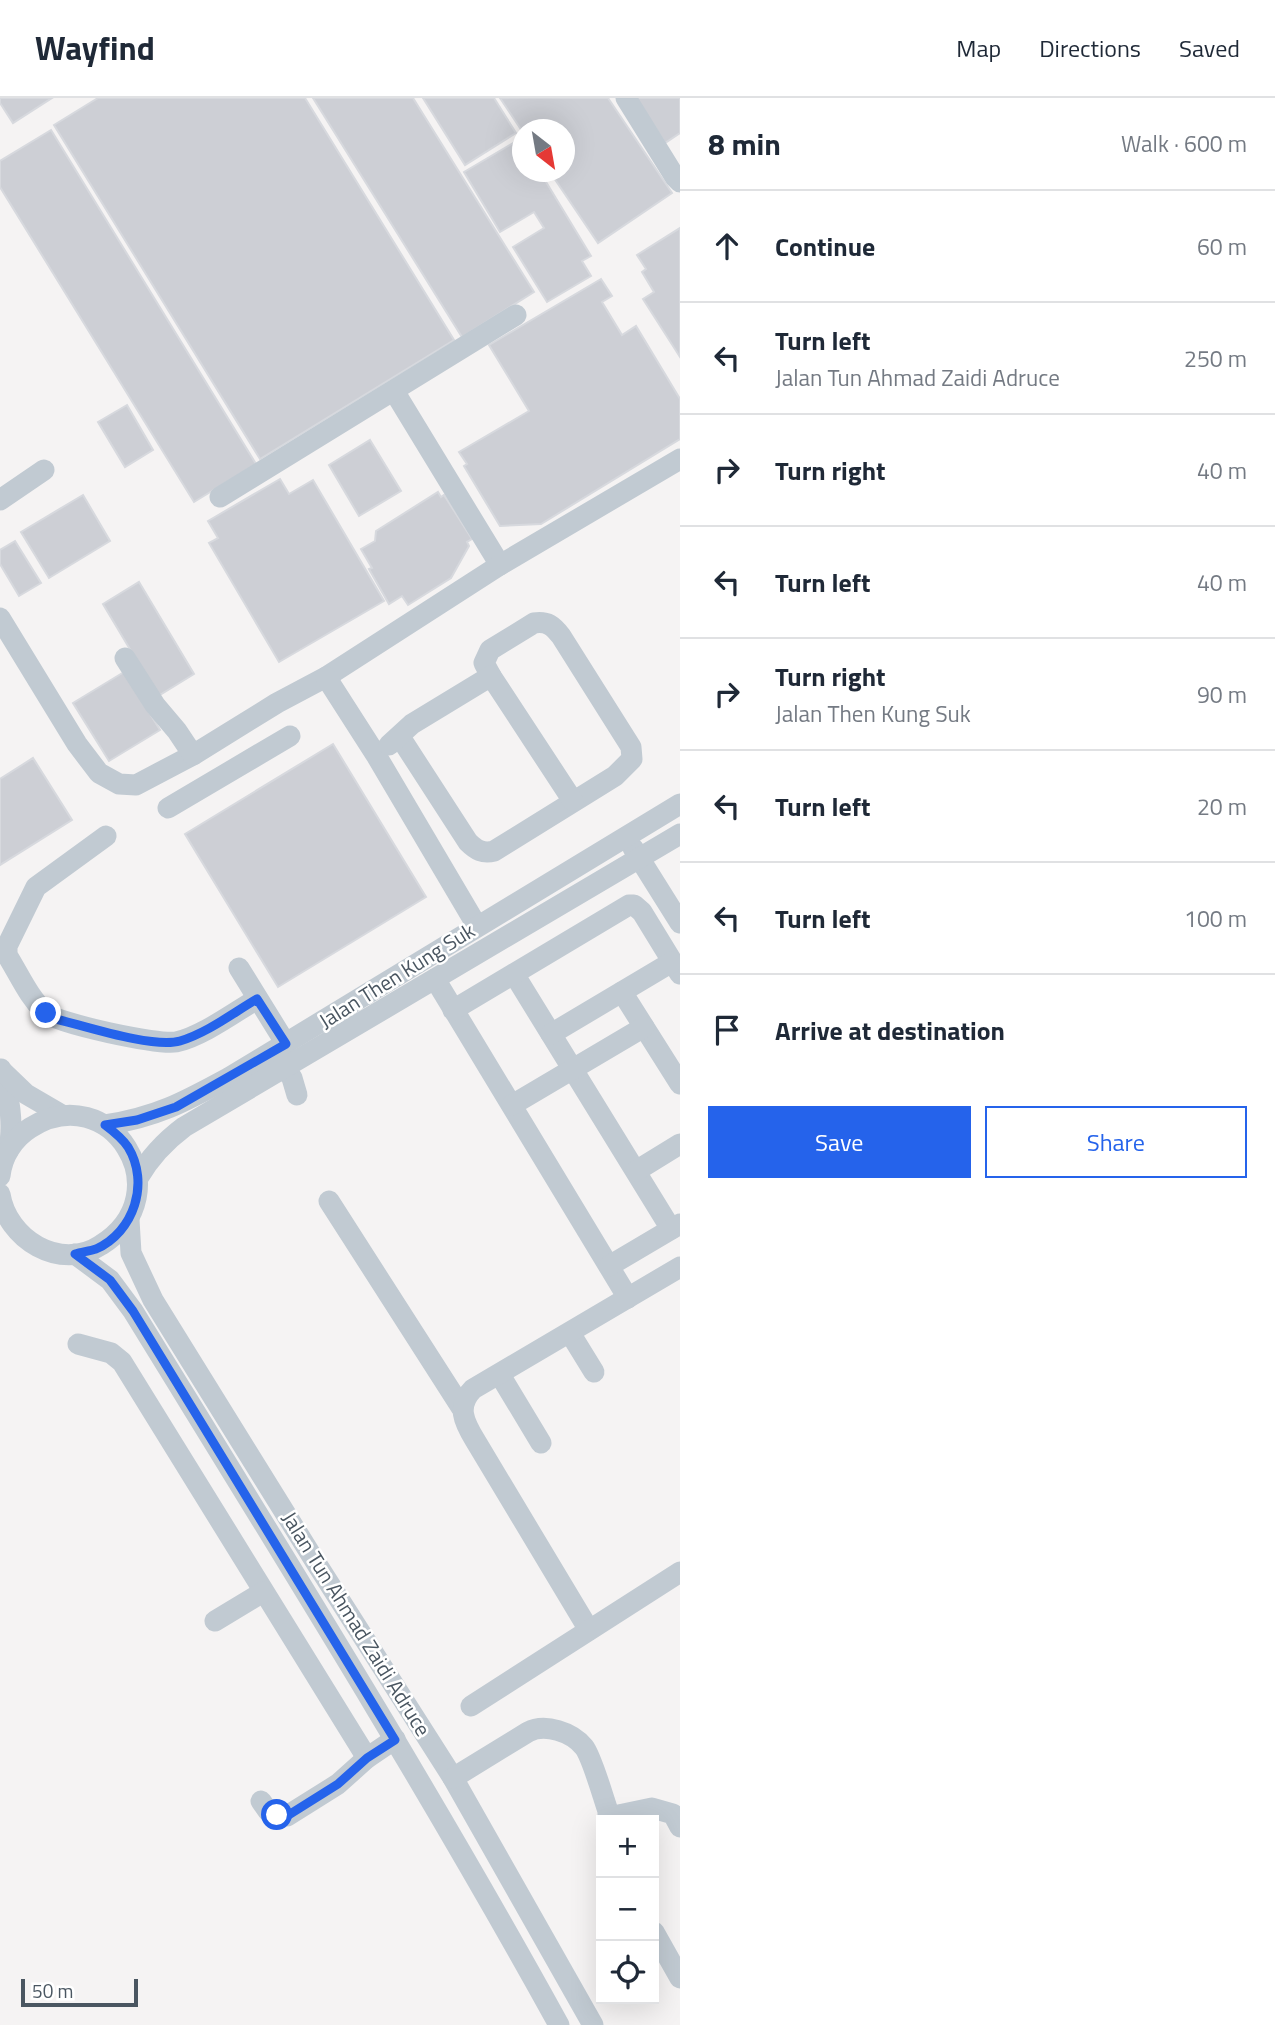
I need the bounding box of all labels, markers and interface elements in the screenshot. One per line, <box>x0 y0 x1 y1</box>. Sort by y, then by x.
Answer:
text: Wayfind <box>35 23 155 73</box>
text: Map <box>956 30 1001 66</box>
text: Directions <box>1039 30 1141 66</box>
text: Saved <box>1179 30 1240 66</box>
north arrow <box>512 119 575 182</box>
text: 8 min <box>708 121 781 167</box>
text: Walk · 600 m <box>1121 126 1247 161</box>
icon: ahead <box>708 227 746 265</box>
text: Continue <box>775 227 875 266</box>
text: 60 m <box>1197 229 1247 264</box>
text: Turn left <box>775 321 870 360</box>
icon: left <box>708 339 746 377</box>
text: 250 m <box>1184 341 1247 376</box>
text: Jalan Tun Ahmad Zaidi Adruce <box>775 360 1060 395</box>
icon: right <box>708 451 746 489</box>
text: Turn right <box>775 451 886 490</box>
text: 40 m <box>1197 453 1247 488</box>
icon: left <box>708 563 746 601</box>
text: Turn left <box>775 563 870 602</box>
text: 40 m <box>1197 565 1247 600</box>
text: Turn right <box>775 657 886 696</box>
icon: right <box>708 675 746 713</box>
text: 90 m <box>1197 677 1247 712</box>
text: Jalan Then Kung Suk <box>775 696 971 731</box>
icon: left <box>708 787 746 825</box>
text: Turn left <box>775 787 870 826</box>
text: 20 m <box>1197 789 1247 824</box>
icon: left <box>708 899 746 937</box>
text: Turn left <box>775 899 870 938</box>
text: 100 m <box>1184 901 1247 936</box>
street label: Jalan Then Kung Suk <box>312 914 481 1036</box>
route end <box>30 997 61 1028</box>
icon: arrive <box>708 1011 746 1049</box>
text: Arrive at destination <box>775 1011 1005 1050</box>
button: Save <box>708 1106 971 1178</box>
button: Share <box>985 1106 1247 1178</box>
street label: Jalan Tun Ahmad Zaidi Adruce <box>274 1505 439 1742</box>
route start <box>261 1799 292 1830</box>
map controls <box>596 1815 659 2004</box>
button: + <box>596 1815 659 1878</box>
button: − <box>596 1878 659 1941</box>
button: locate <box>596 1941 659 2004</box>
scale bar <box>21 1976 138 2008</box>
text: 50 m <box>32 1976 73 2005</box>

